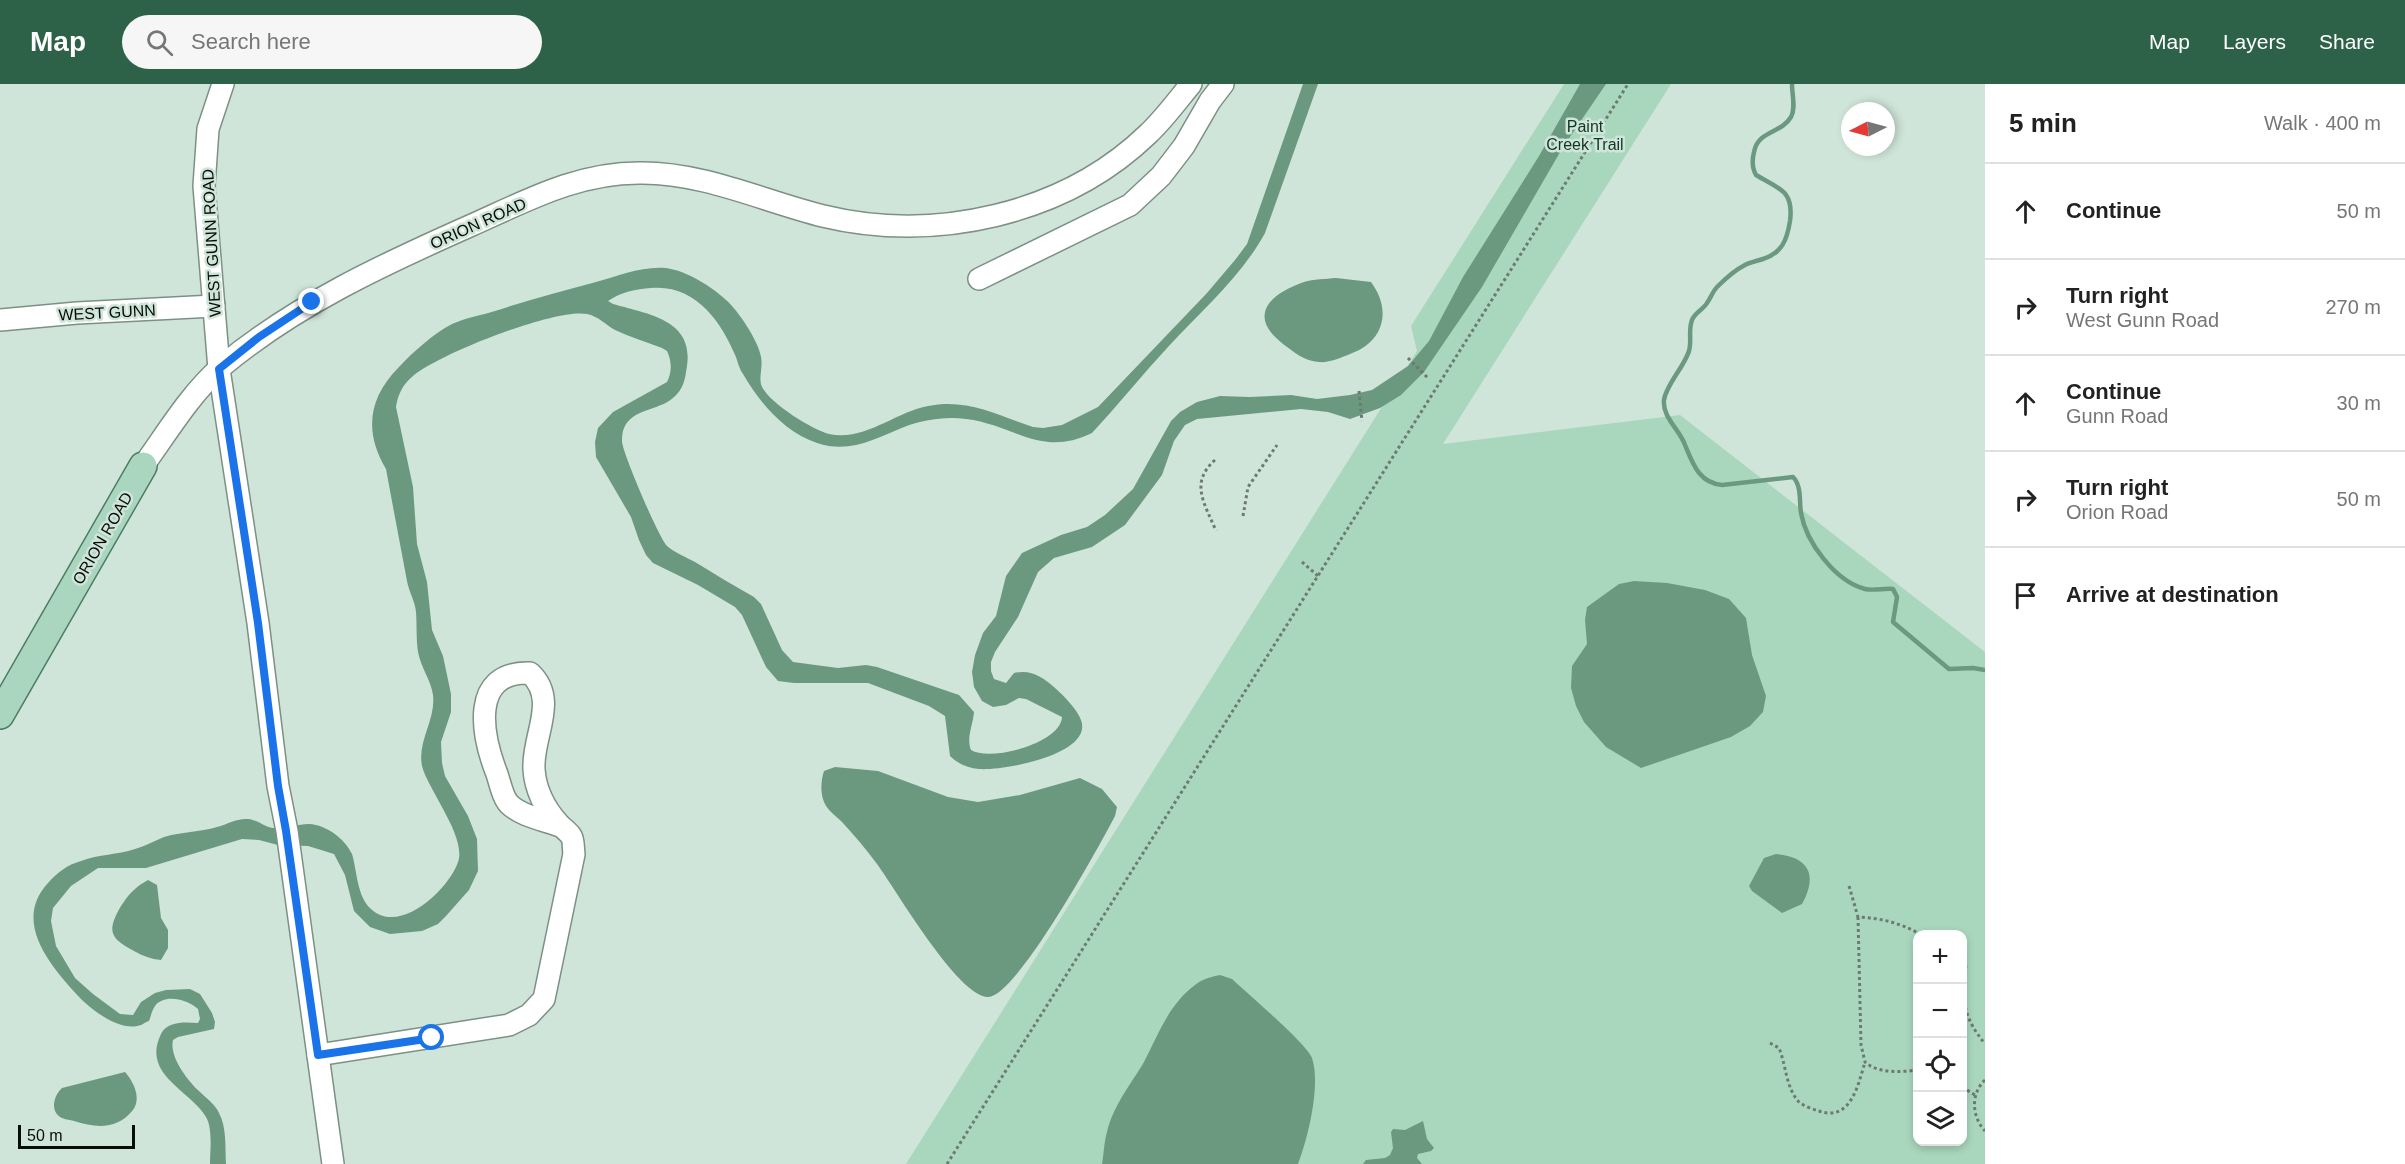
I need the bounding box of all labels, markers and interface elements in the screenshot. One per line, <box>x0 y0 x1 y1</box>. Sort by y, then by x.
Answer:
search box <box>122 15 542 69</box>
text: Map <box>30 26 86 57</box>
icon: search <box>143 26 176 59</box>
text: Search here <box>191 29 311 54</box>
text: Map <box>2149 30 2190 53</box>
text: Layers <box>2223 30 2286 53</box>
text: Share <box>2319 30 2375 53</box>
north arrow <box>1841 102 1895 156</box>
text: 5 min <box>2009 108 2077 138</box>
text: Walk · 400 m <box>2264 112 2381 134</box>
park label: Paint Creek Trail <box>1546 118 1624 153</box>
street label: WEST GUNN ROAD <box>199 169 224 317</box>
street label: ORION ROAD <box>428 195 529 252</box>
icon: ahead <box>2009 195 2042 228</box>
text: Continue <box>2066 198 2161 223</box>
text: 50 m <box>2337 200 2381 222</box>
text: Turn right <box>2066 283 2168 308</box>
route end <box>298 288 324 314</box>
icon: right <box>2009 291 2042 324</box>
text: 270 m <box>2325 296 2381 318</box>
street label: WEST GUNN <box>58 301 156 324</box>
text: West Gunn Road <box>2066 309 2219 331</box>
text: Continue <box>2066 379 2161 404</box>
icon: ahead <box>2009 387 2042 420</box>
text: 30 m <box>2337 392 2381 414</box>
text: Gunn Road <box>2066 405 2168 427</box>
text: Turn right <box>2066 475 2168 500</box>
icon: right <box>2009 483 2042 516</box>
text: 50 m <box>2337 488 2381 510</box>
street label: ORION ROAD <box>69 489 136 587</box>
text: Orion Road <box>2066 501 2168 523</box>
icon: arrive <box>2009 579 2042 612</box>
text: Arrive at destination <box>2066 582 2279 607</box>
map controls <box>1913 930 1967 1146</box>
button: + <box>1913 930 1967 984</box>
button: − <box>1913 984 1967 1038</box>
route start <box>418 1024 444 1050</box>
button: locate <box>1913 1038 1967 1092</box>
button: layers <box>1913 1092 1967 1146</box>
scale bar <box>18 1122 135 1150</box>
text: 50 m <box>27 1127 63 1144</box>

